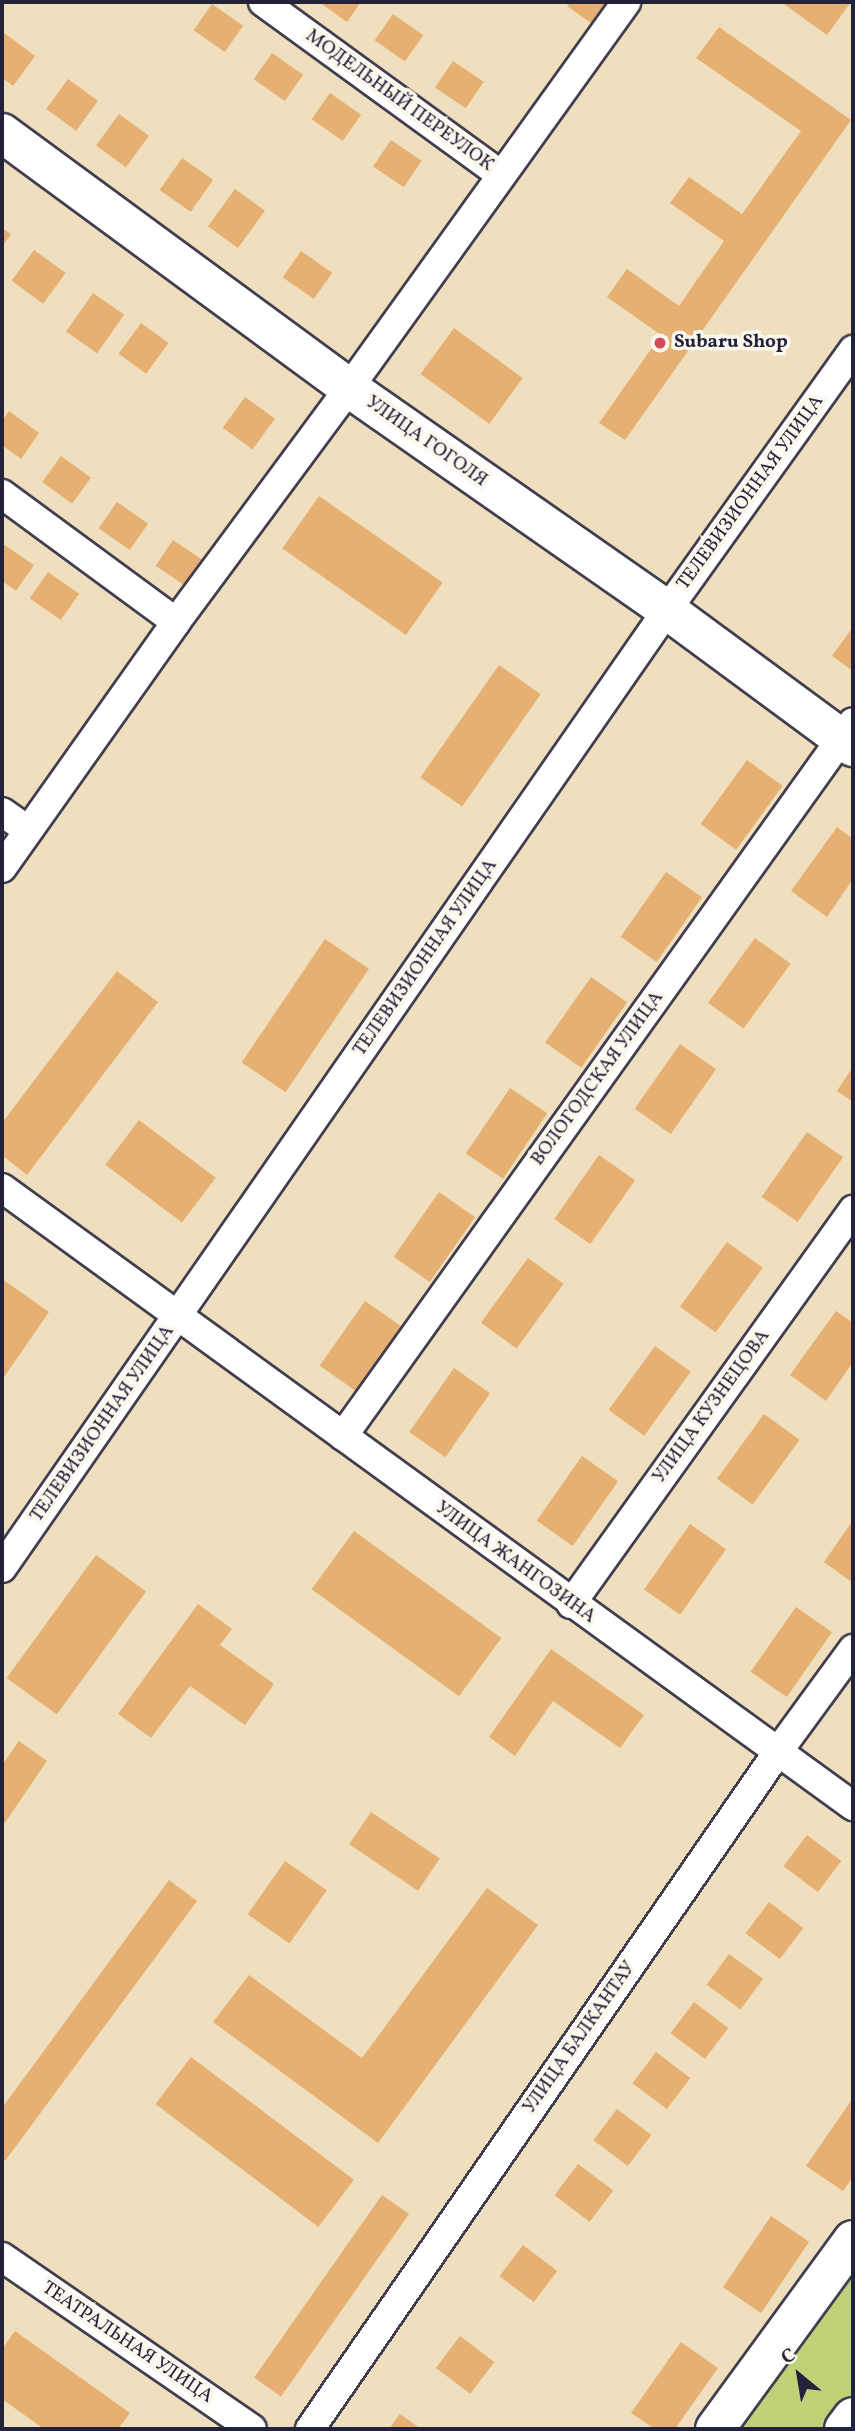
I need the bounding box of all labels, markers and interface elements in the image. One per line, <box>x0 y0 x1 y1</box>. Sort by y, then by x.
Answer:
street label: МОДЕЛЬНЫЙ ПЕРЕУЛОК <box>301 25 497 177</box>
place label: Subaru Shop <box>674 332 788 354</box>
marker: Subaru Shop <box>652 335 668 351</box>
street label: ТЕЛЕВИЗИОННАЯ УЛИЦА <box>673 391 829 595</box>
street label: УЛИЦА ГОГОЛЯ <box>361 392 491 492</box>
street label: ТЕЛЕВИЗИОННАЯ УЛИЦА <box>349 855 503 1061</box>
street label: ВОЛОГОДСКАЯ УЛИЦА <box>527 987 669 1171</box>
street label: ТЕЛЕВИЗИОННАЯ УЛИЦА <box>26 1321 180 1527</box>
street label: УЛИЦА КУЗНЕЦОВА <box>649 1326 775 1488</box>
street label: УЛИЦА ЖАНГОЗИНА <box>430 1497 600 1629</box>
street label: УЛИЦА БАЛКАНТАУ <box>519 1957 641 2119</box>
street label: ТЕАТРАЛЬНАЯ УЛИЦА <box>37 2277 217 2409</box>
north arrow <box>764 2340 834 2410</box>
text: С <box>777 2343 800 2371</box>

